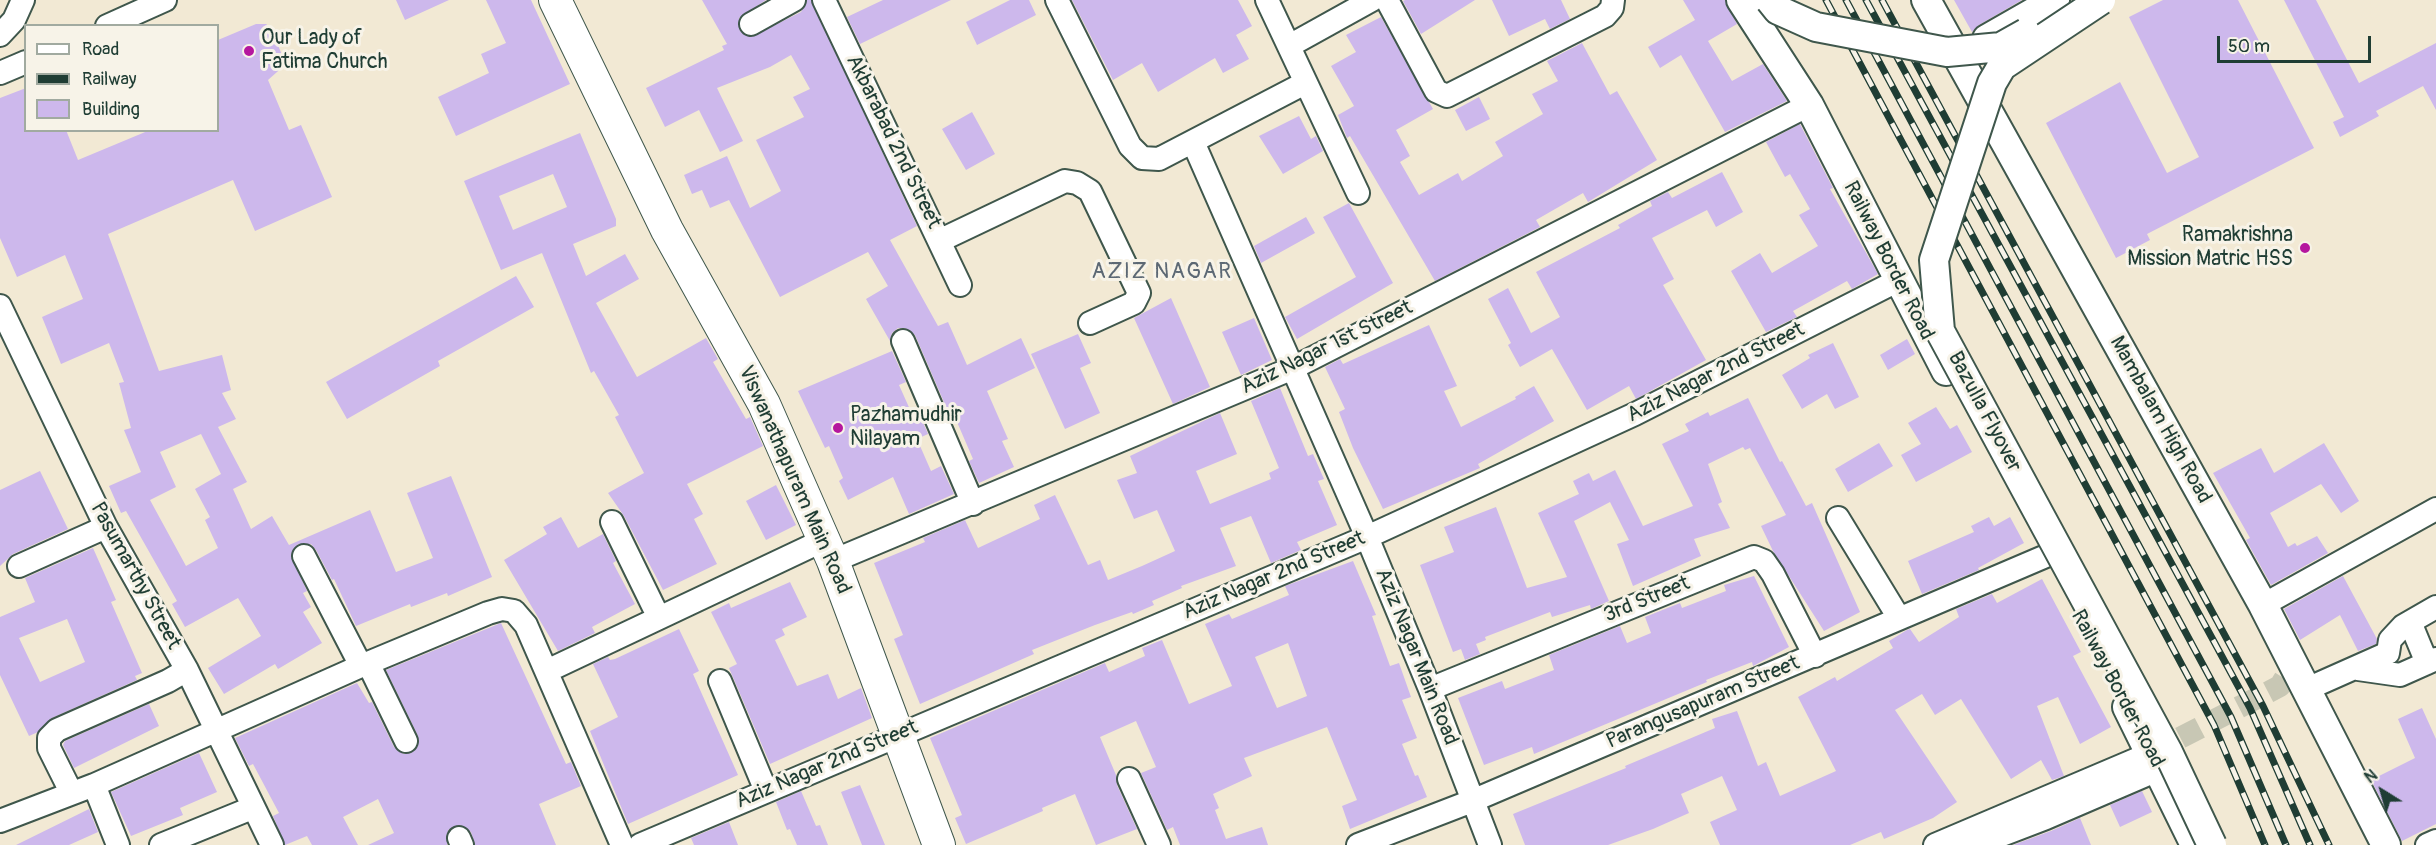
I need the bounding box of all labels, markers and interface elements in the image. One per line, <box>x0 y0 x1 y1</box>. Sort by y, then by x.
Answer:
legend <box>24 24 219 132</box>
scale bar <box>2220 24 2374 62</box>
place label: Our Lady of Fatima Church <box>261 26 388 76</box>
text: 50 m <box>2228 35 2270 58</box>
text: Road <box>82 38 119 61</box>
marker: Our Lady of Fatima Church <box>242 44 256 58</box>
street label: Akbarabad 2nd Street <box>840 51 946 233</box>
text: Railway <box>82 68 137 91</box>
text: Building <box>82 98 140 121</box>
street label: Railway Border Road <box>1837 177 1939 345</box>
place label: Ramakrishna Mission Matric HSS <box>2127 223 2293 273</box>
marker: Ramakrishna Mission Matric HSS <box>2298 241 2312 255</box>
district label: AZIZ NAGAR <box>1091 259 1233 285</box>
street label: Aziz Nagar 1st Street <box>1237 296 1417 400</box>
street label: Aziz Nagar 2nd Street <box>1623 317 1809 429</box>
street label: Mambalam High Road <box>2104 332 2216 508</box>
street label: Bazulla Flyover <box>1942 348 2026 476</box>
street label: Viswanathapuram Main Road <box>732 362 856 598</box>
place label: Pazhamudhir Nilayam <box>850 403 962 453</box>
marker: Pazhamudhir Nilayam <box>831 421 845 435</box>
street label: Pasumarthy Street <box>84 498 186 654</box>
street label: Aziz Nagar 2nd Street <box>1179 526 1369 626</box>
street label: Aziz Nagar Main Road <box>1369 565 1463 749</box>
street label: 3rd Street <box>1600 571 1694 629</box>
street label: Railway Border Road <box>2065 606 2169 772</box>
street label: Parangusapuram Street <box>1603 651 1803 755</box>
street label: Aziz Nagar 2nd Street <box>732 715 922 815</box>
north arrow <box>2352 761 2412 821</box>
text: N <box>2361 765 2382 788</box>

